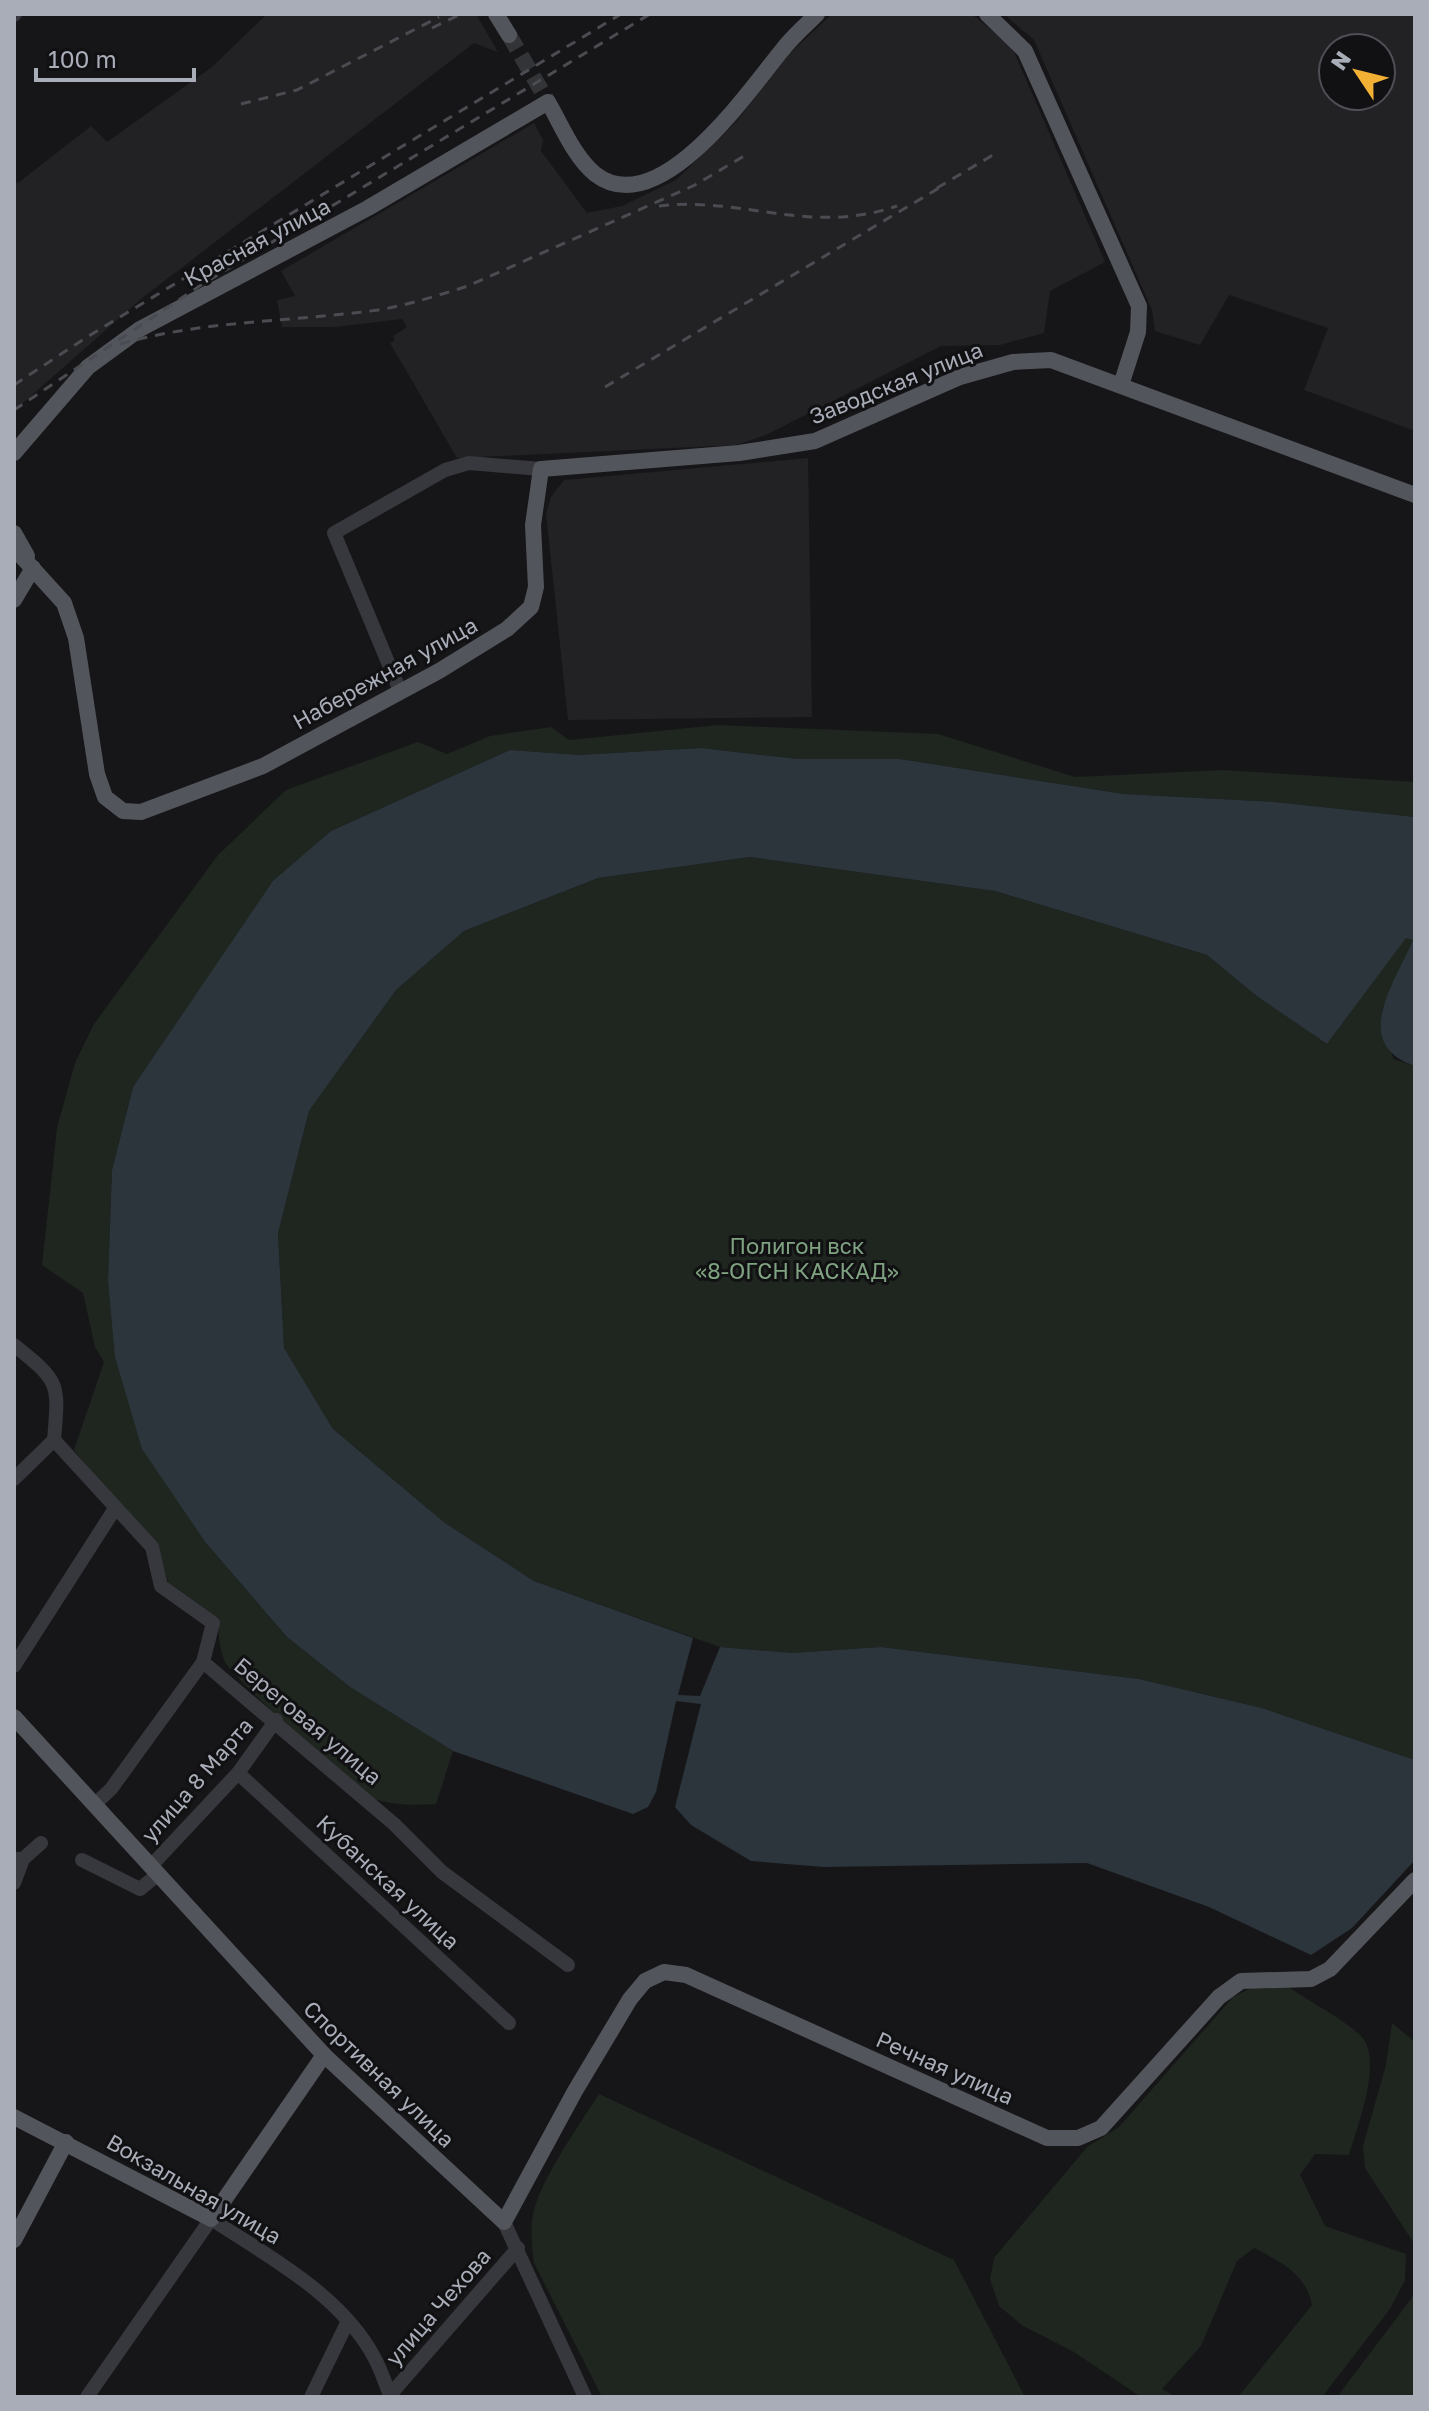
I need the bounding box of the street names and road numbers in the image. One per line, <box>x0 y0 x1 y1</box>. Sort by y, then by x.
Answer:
street label: Красная улица <box>179 192 334 291</box>
street label: Заводская улица <box>805 335 986 430</box>
street label: Набережная улица <box>288 611 482 735</box>
street label: Береговая улица <box>229 1651 388 1790</box>
street label: улица 8 Марта <box>135 1712 258 1848</box>
street label: Кубанская улица <box>311 1809 465 1955</box>
street label: Спортивная улица <box>298 1995 461 2153</box>
street label: Речная улица <box>872 2025 1018 2110</box>
street label: Вокзальная улица <box>102 2128 286 2250</box>
street label: улица Чехова <box>379 2242 496 2371</box>

